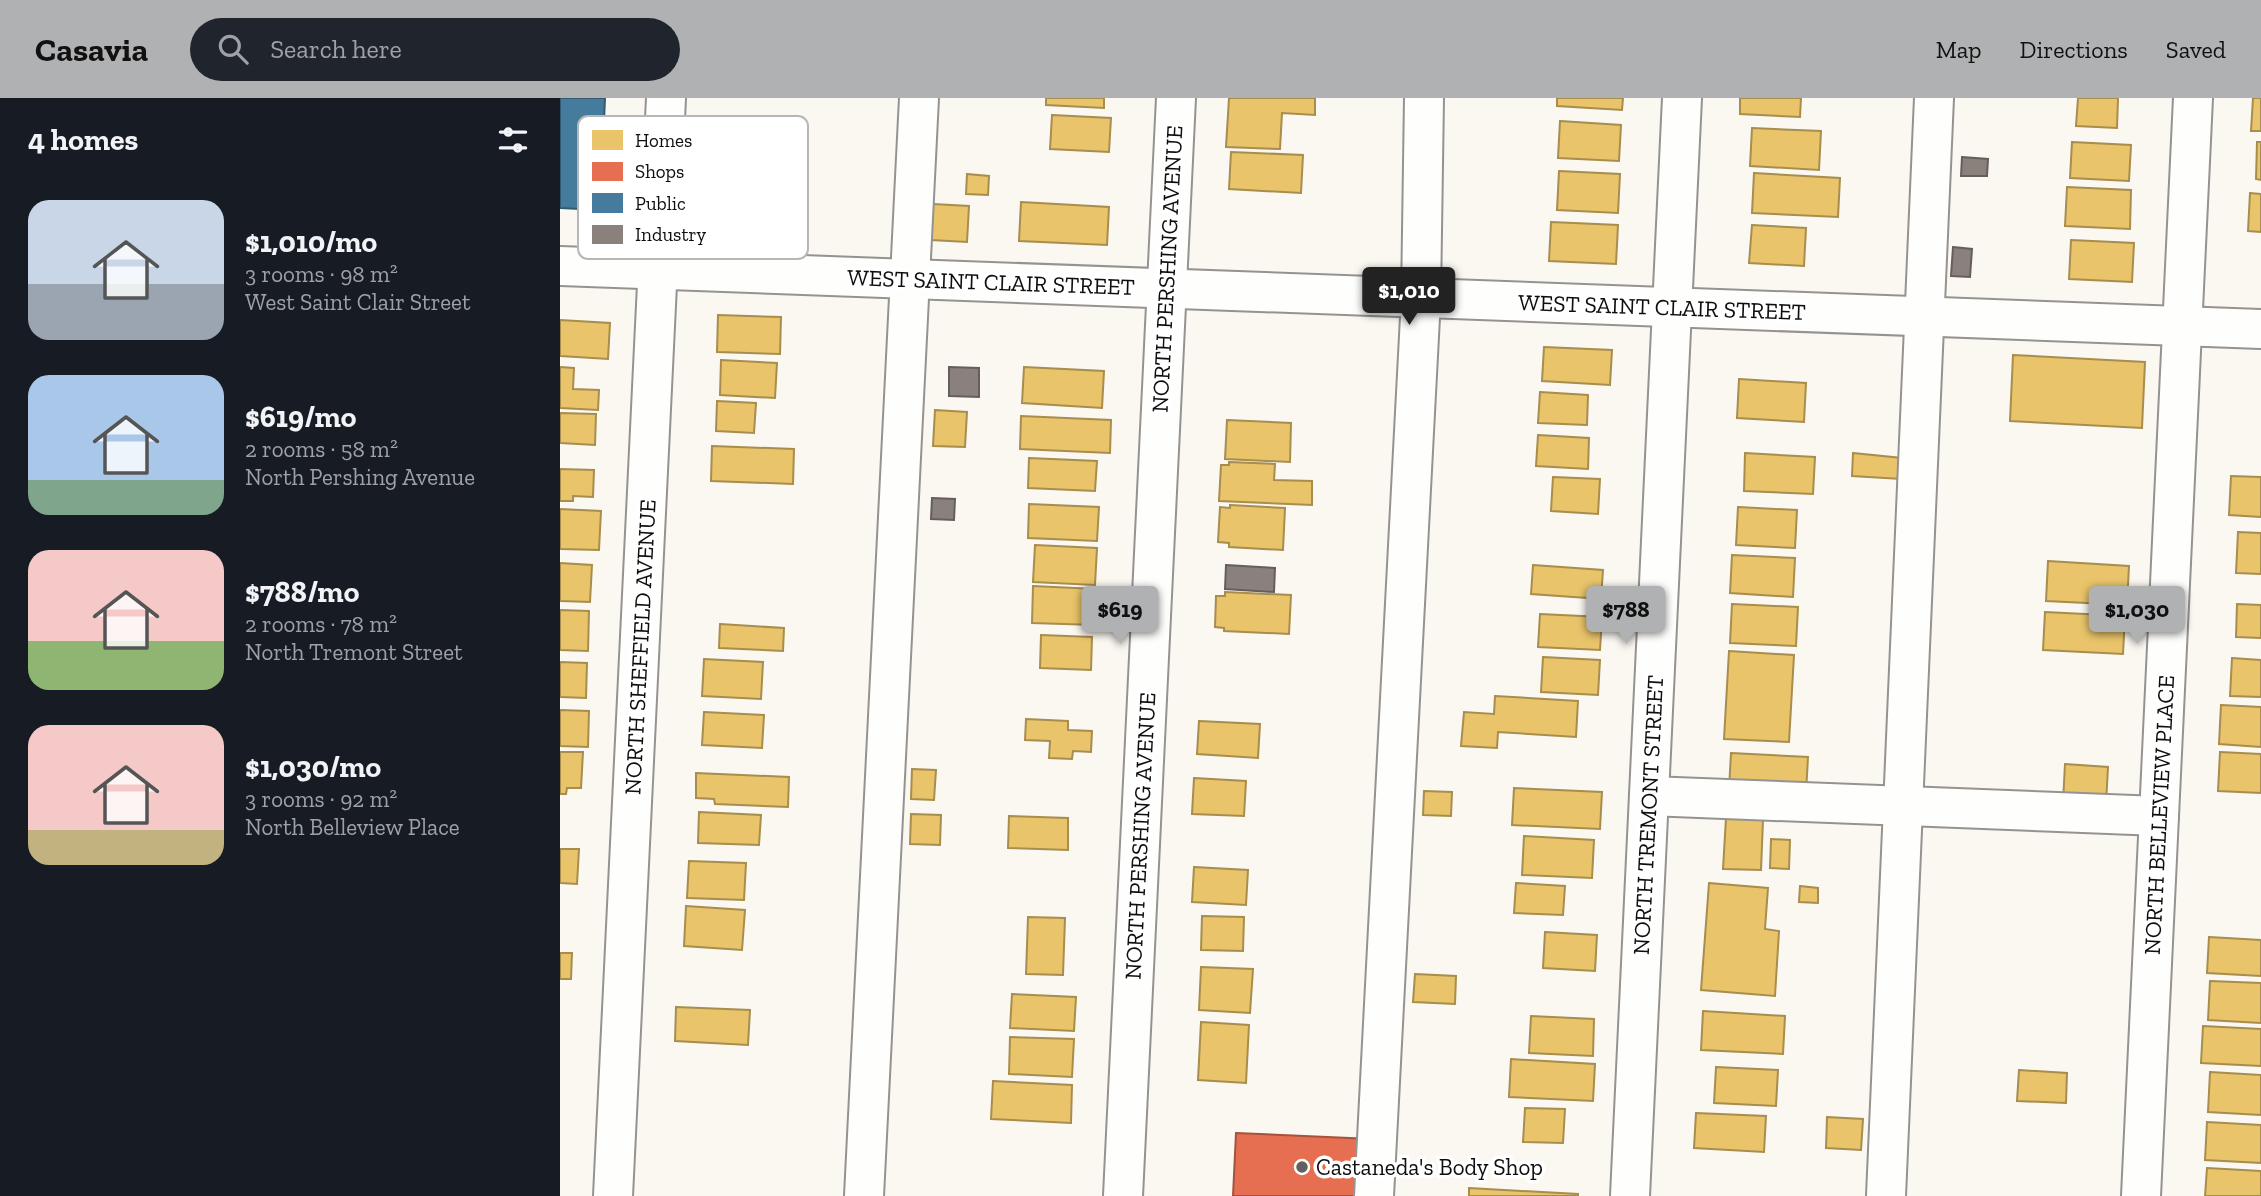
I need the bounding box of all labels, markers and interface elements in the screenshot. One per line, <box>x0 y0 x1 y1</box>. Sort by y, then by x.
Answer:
search box <box>190 18 680 81</box>
text: Casavia <box>35 30 148 69</box>
icon: search <box>214 30 252 68</box>
text: Search here <box>270 33 402 65</box>
text: Map <box>1936 35 1982 64</box>
text: Directions <box>2020 35 2128 64</box>
text: Saved <box>2166 35 2226 64</box>
legend <box>578 116 808 259</box>
icon: filters <box>494 121 532 159</box>
text: 4 homes <box>28 122 138 158</box>
street label: NORTH PERSHING AVENUE <box>1145 125 1189 413</box>
text: Homes <box>635 129 692 152</box>
text: Shops <box>635 160 684 183</box>
text: Public <box>635 192 686 215</box>
text: Industry <box>635 223 706 246</box>
text: $1,010/mo <box>245 224 377 260</box>
icon: home <box>84 228 168 312</box>
text: 3 rooms · 98 m² <box>245 260 398 288</box>
street label: WEST SAINT CLAIR STREET <box>847 263 1135 301</box>
pin: $1,010 <box>1352 268 1466 327</box>
text: $1,010 <box>1378 276 1440 304</box>
text: West Saint Clair Street <box>245 288 470 316</box>
street label: WEST SAINT CLAIR STREET <box>1518 288 1806 326</box>
text: $619/mo <box>245 399 356 435</box>
icon: home <box>84 403 168 487</box>
text: 2 rooms · 58 m² <box>245 435 398 463</box>
text: North Pershing Avenue <box>245 463 475 491</box>
street label: NORTH SHEFFIELD AVENUE <box>618 499 662 795</box>
text: $788/mo <box>245 574 359 610</box>
icon: home <box>84 578 168 662</box>
pin: $619 <box>1079 587 1161 646</box>
pin: $788 <box>1585 587 1667 646</box>
pin: $1,030 <box>2080 587 2194 646</box>
text: $619 <box>1097 595 1143 623</box>
text: $788 <box>1602 595 1650 623</box>
text: $1,030 <box>2105 595 2169 623</box>
text: 2 rooms · 78 m² <box>245 610 397 638</box>
text: North Tremont Street <box>245 638 463 666</box>
street label: NORTH TREMONT STREET <box>1627 674 1669 956</box>
street label: NORTH BELLEVIEW PLACE <box>2138 674 2180 956</box>
street label: NORTH PERSHING AVENUE <box>1118 692 1162 980</box>
text: $1,030/mo <box>245 749 381 785</box>
icon: home <box>84 753 168 837</box>
text: 3 rooms · 92 m² <box>245 785 397 813</box>
text: North Belleview Place <box>245 813 460 841</box>
place label: Castaneda's Body Shop <box>1316 1153 1543 1181</box>
marker: Castaneda's Body Shop <box>1294 1159 1310 1175</box>

